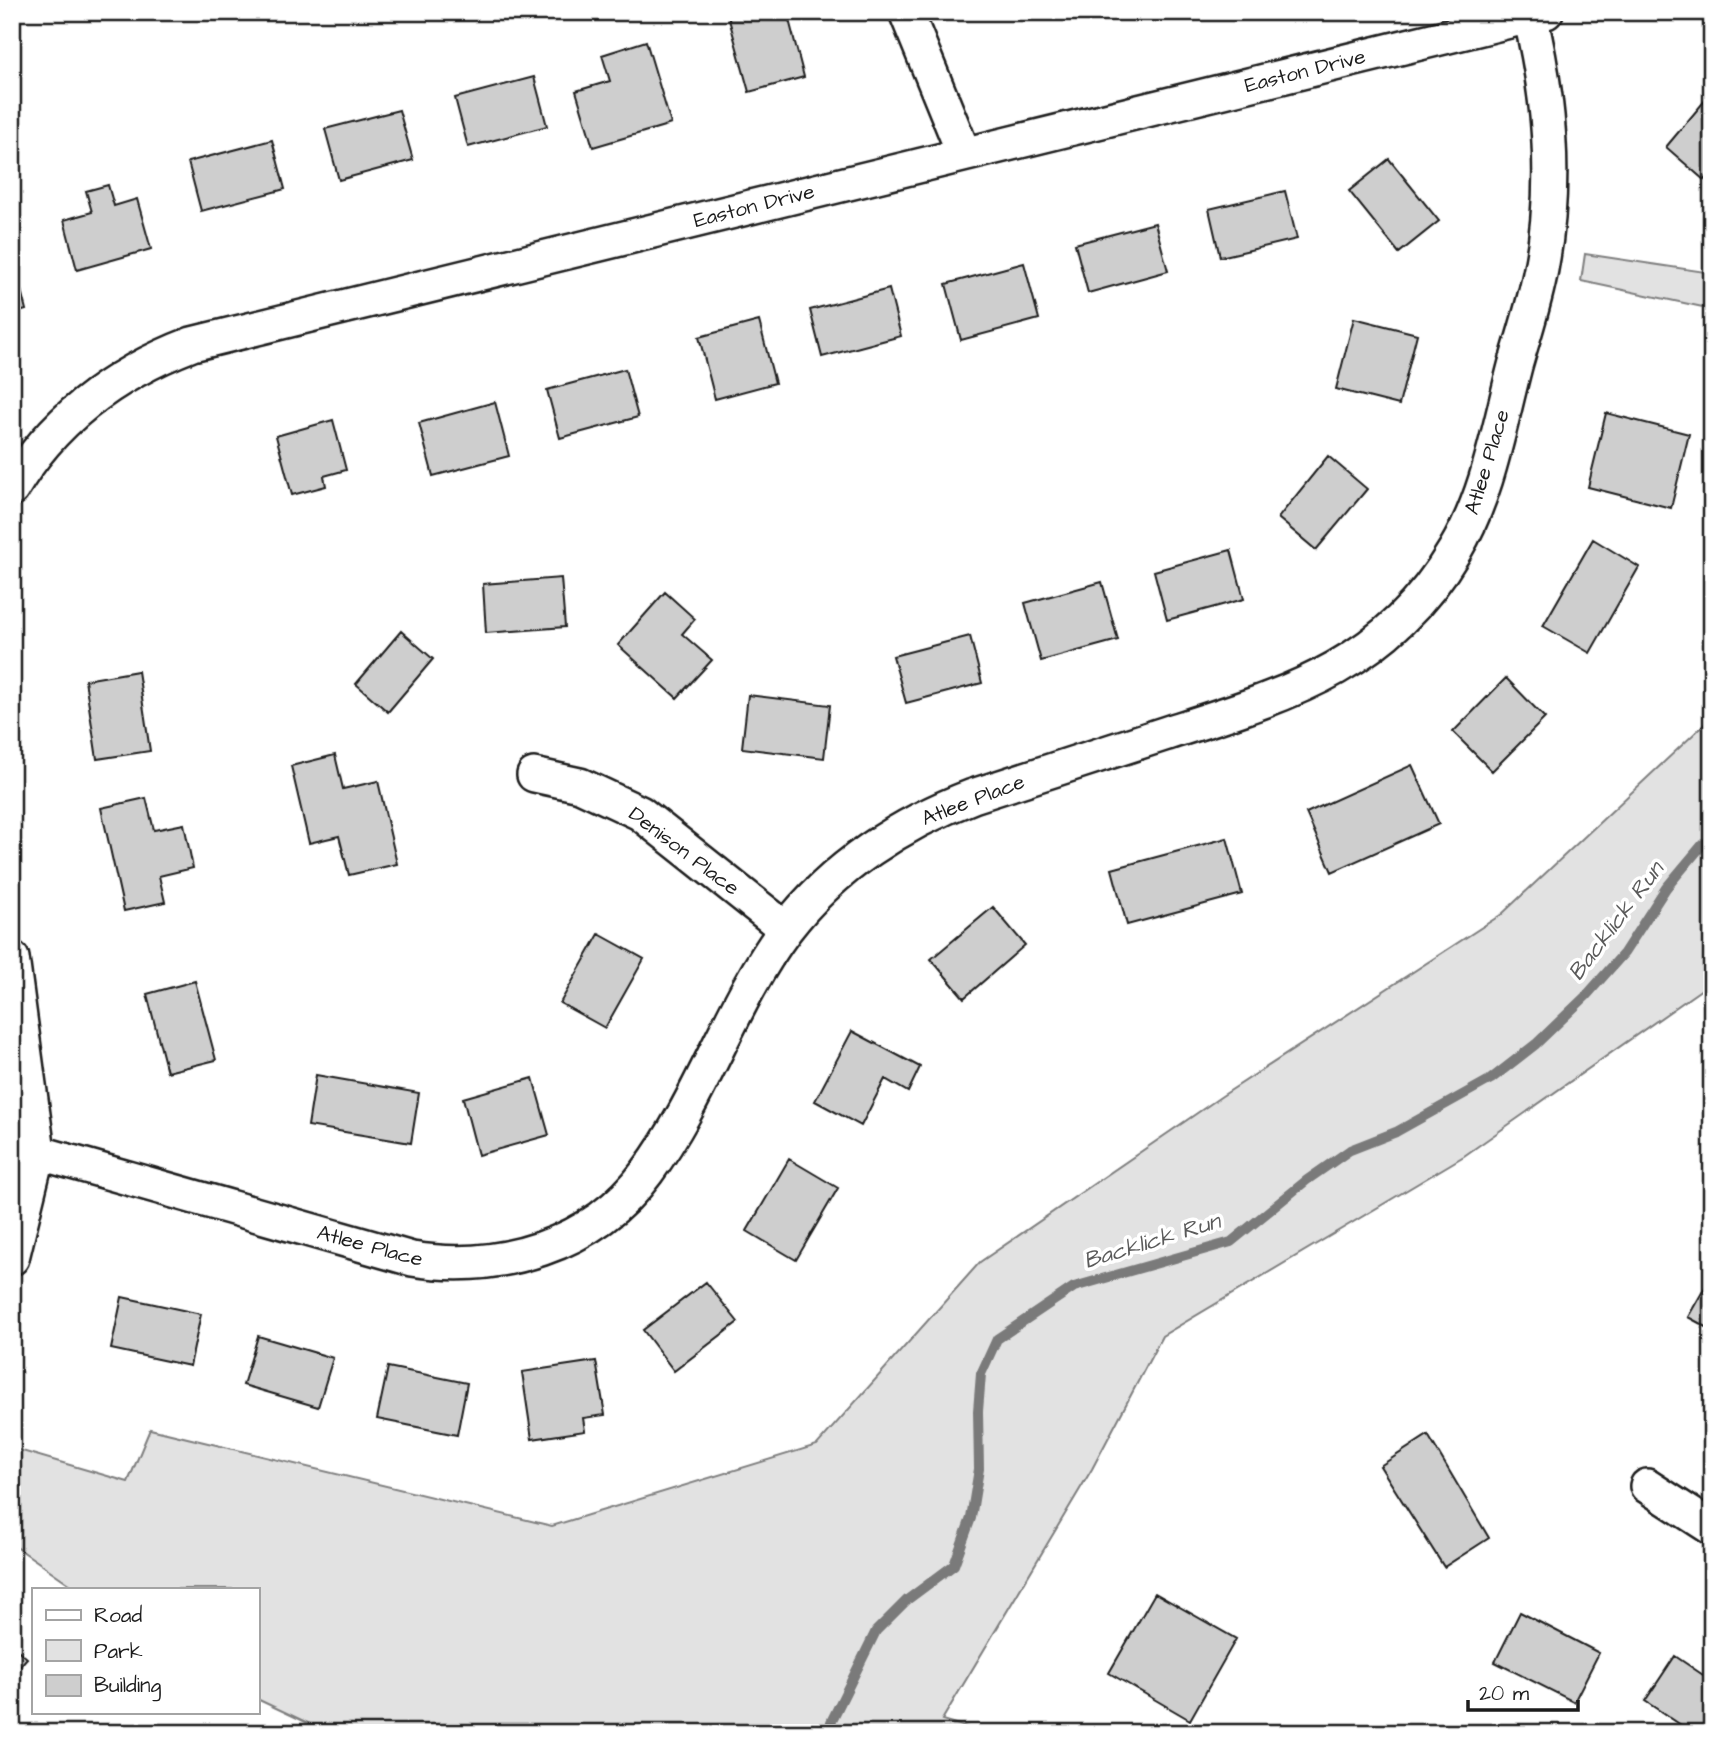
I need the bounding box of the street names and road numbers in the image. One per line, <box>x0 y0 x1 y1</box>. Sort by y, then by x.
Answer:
street label: Easton Drive <box>1242 42 1368 100</box>
street label: Easton Drive <box>691 177 817 235</box>
street label: Atlee Place <box>1457 406 1517 518</box>
street label: Atlee Place <box>917 767 1029 833</box>
street label: Denison Place <box>623 800 745 902</box>
street label: Atlee Place <box>314 1218 426 1274</box>

